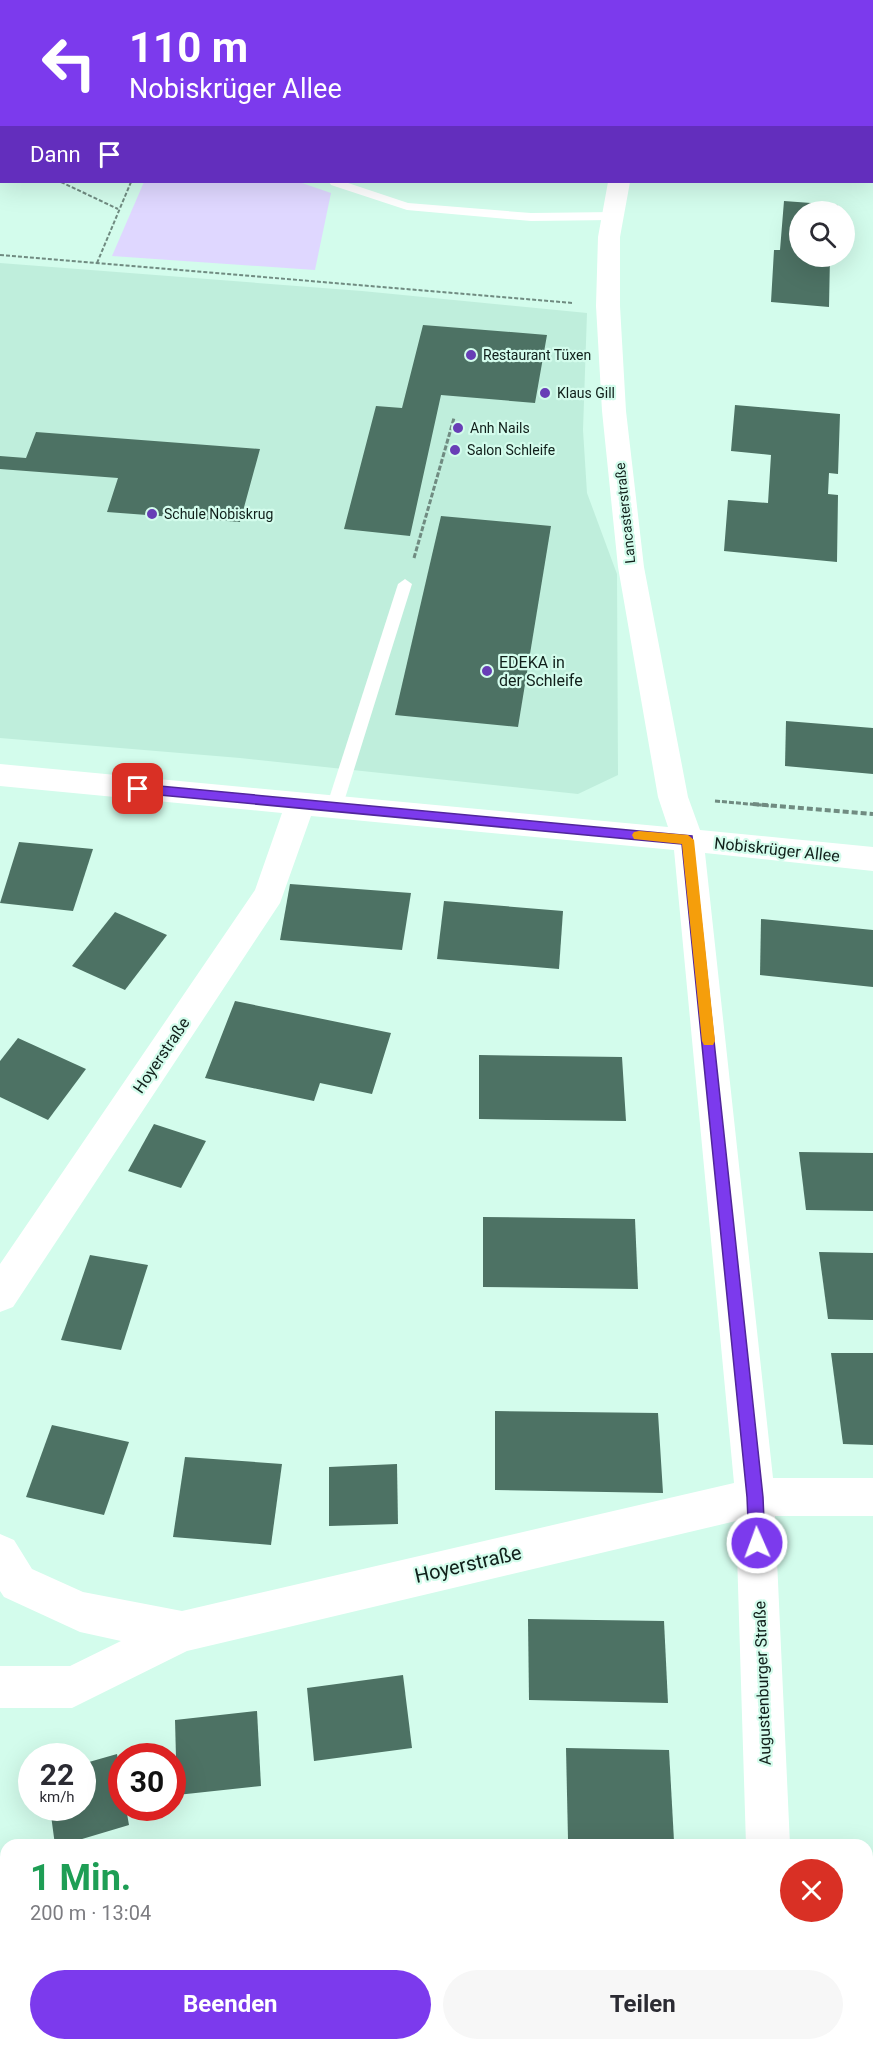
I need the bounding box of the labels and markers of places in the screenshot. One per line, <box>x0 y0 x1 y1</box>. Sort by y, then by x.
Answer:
place label: Restaurant Tüxen <box>483 347 591 363</box>
marker: Restaurant Tüxen <box>464 348 478 362</box>
place label: Klaus Gill <box>557 385 615 401</box>
marker: Klaus Gill <box>538 386 552 400</box>
place label: Anh Nails <box>470 420 530 436</box>
marker: Anh Nails <box>451 421 465 435</box>
place label: Salon Schleife <box>467 442 555 458</box>
marker: Salon Schleife <box>448 443 462 457</box>
place label: Schule Nobiskrug <box>164 506 273 522</box>
marker: Schule Nobiskrug <box>145 507 159 521</box>
place label: EDEKA in der Schleife <box>499 653 583 690</box>
marker: EDEKA in der Schleife <box>480 664 494 678</box>
pin <box>112 763 163 814</box>

